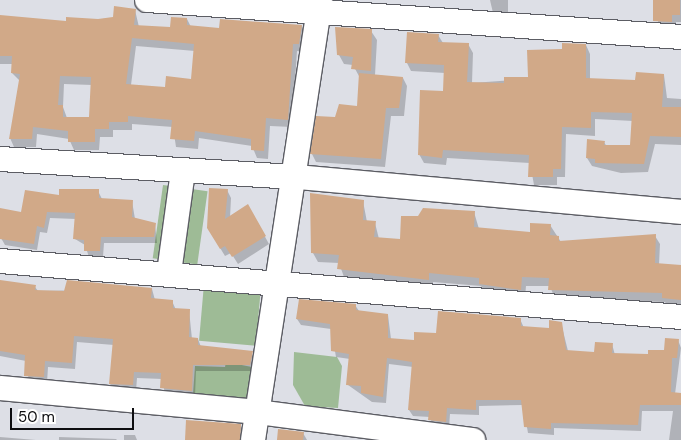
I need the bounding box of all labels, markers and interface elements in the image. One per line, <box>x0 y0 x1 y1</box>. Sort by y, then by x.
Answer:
scale bar <box>12 398 136 430</box>
text: 50 m <box>18 407 55 427</box>

